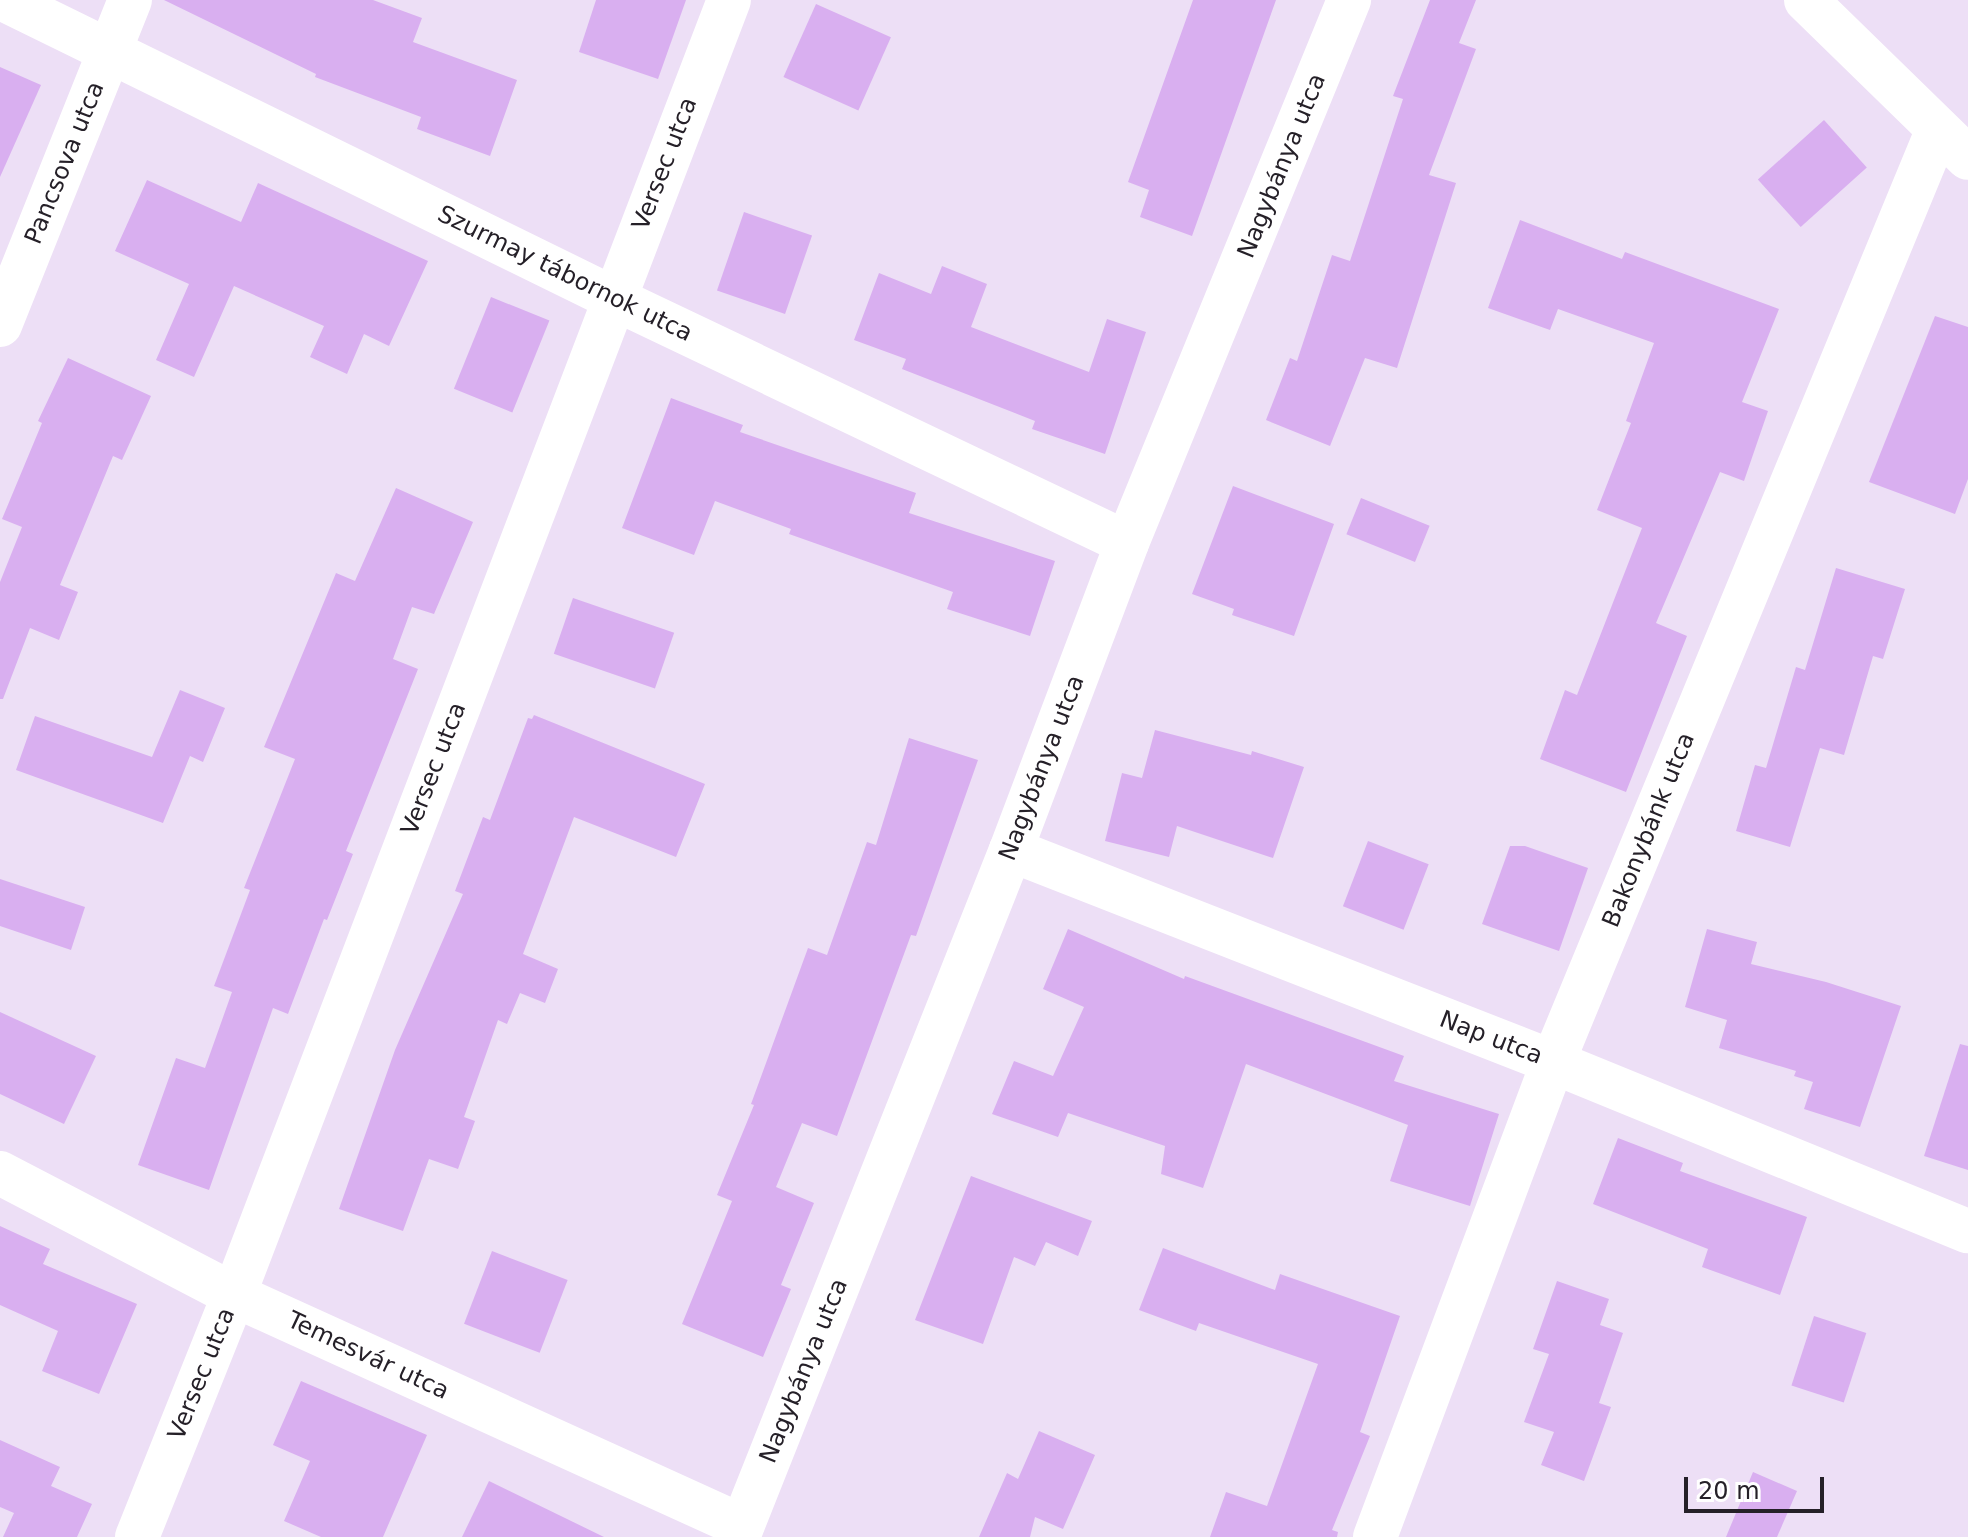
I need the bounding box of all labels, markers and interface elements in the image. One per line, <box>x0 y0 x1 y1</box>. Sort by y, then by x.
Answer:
street label: Nagybánya utca <box>1232 70 1332 262</box>
street label: Pancsova utca <box>19 78 111 248</box>
street label: Versec utca <box>627 94 703 234</box>
street label: Szurmay tábornok utca <box>433 200 697 348</box>
street label: Nagybánya utca <box>993 671 1091 865</box>
street label: Versec utca <box>396 699 472 839</box>
street label: Bakonybánk utca <box>1597 728 1701 932</box>
street label: Nap utca <box>1435 1005 1547 1071</box>
street label: Nagybánya utca <box>754 1275 854 1467</box>
street label: Versec utca <box>162 1304 242 1444</box>
street label: Temesvár utca <box>283 1306 453 1406</box>
scale bar <box>1688 1461 1828 1511</box>
text: 20 m <box>1698 1477 1760 1505</box>

